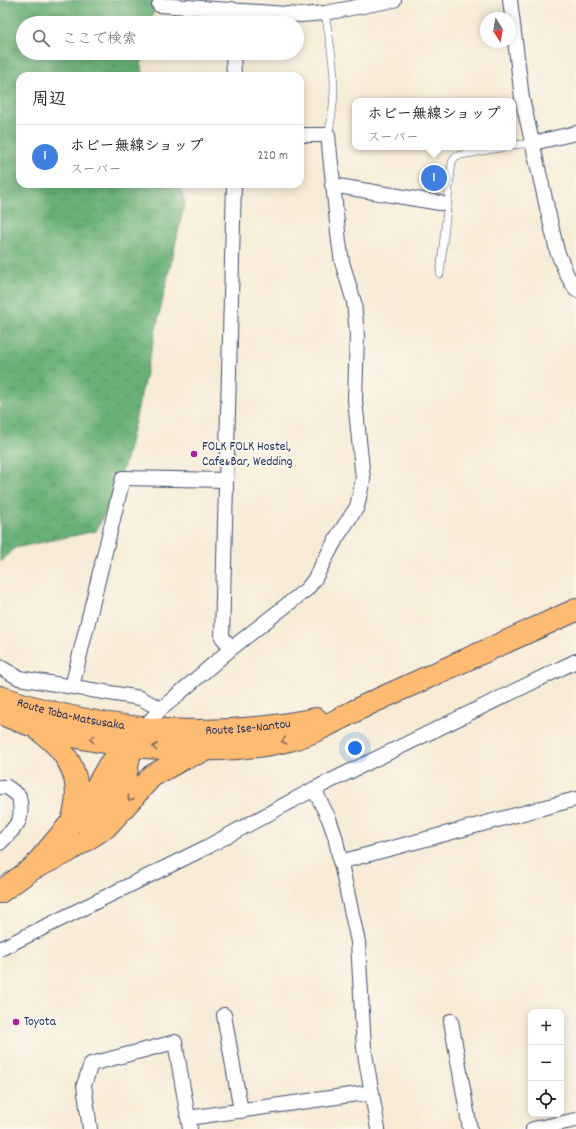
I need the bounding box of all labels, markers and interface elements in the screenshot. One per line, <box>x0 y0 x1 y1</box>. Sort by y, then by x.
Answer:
north arrow <box>480 12 516 48</box>
search box <box>16 16 304 60</box>
icon: search <box>30 27 52 49</box>
text: ここで検索 <box>62 29 137 51</box>
text: 周辺 <box>32 89 66 113</box>
popup <box>352 98 516 150</box>
text: ホビー無線ショップ <box>367 104 501 126</box>
text: スーパー <box>367 129 419 148</box>
text: ホビー無線ショップ <box>70 136 203 158</box>
text: 1 <box>44 147 46 166</box>
text: 220 m <box>258 147 288 166</box>
text: スーパー <box>70 161 121 180</box>
pin: 1 <box>421 163 447 193</box>
place label: FOLK FOLK Hostel, Cafe&Bar, Wedding <box>202 438 293 472</box>
marker: FOLK FOLK Hostel, Cafe&Bar, Wedding <box>189 449 199 459</box>
street label: Route Toba-Matsusaka <box>14 694 127 736</box>
street label: Route Ise-Nantou <box>205 714 292 740</box>
one-way arrow <box>89 735 95 744</box>
one-way arrow <box>281 736 287 744</box>
your location <box>345 738 365 758</box>
one-way arrow <box>152 743 158 752</box>
one-way arrow <box>127 795 135 802</box>
map controls <box>528 1009 564 1117</box>
button: + <box>528 1009 564 1045</box>
place label: Toyota <box>24 1013 57 1032</box>
marker: Toyota <box>11 1017 21 1027</box>
button: − <box>528 1045 564 1081</box>
button: locate <box>528 1081 564 1117</box>

